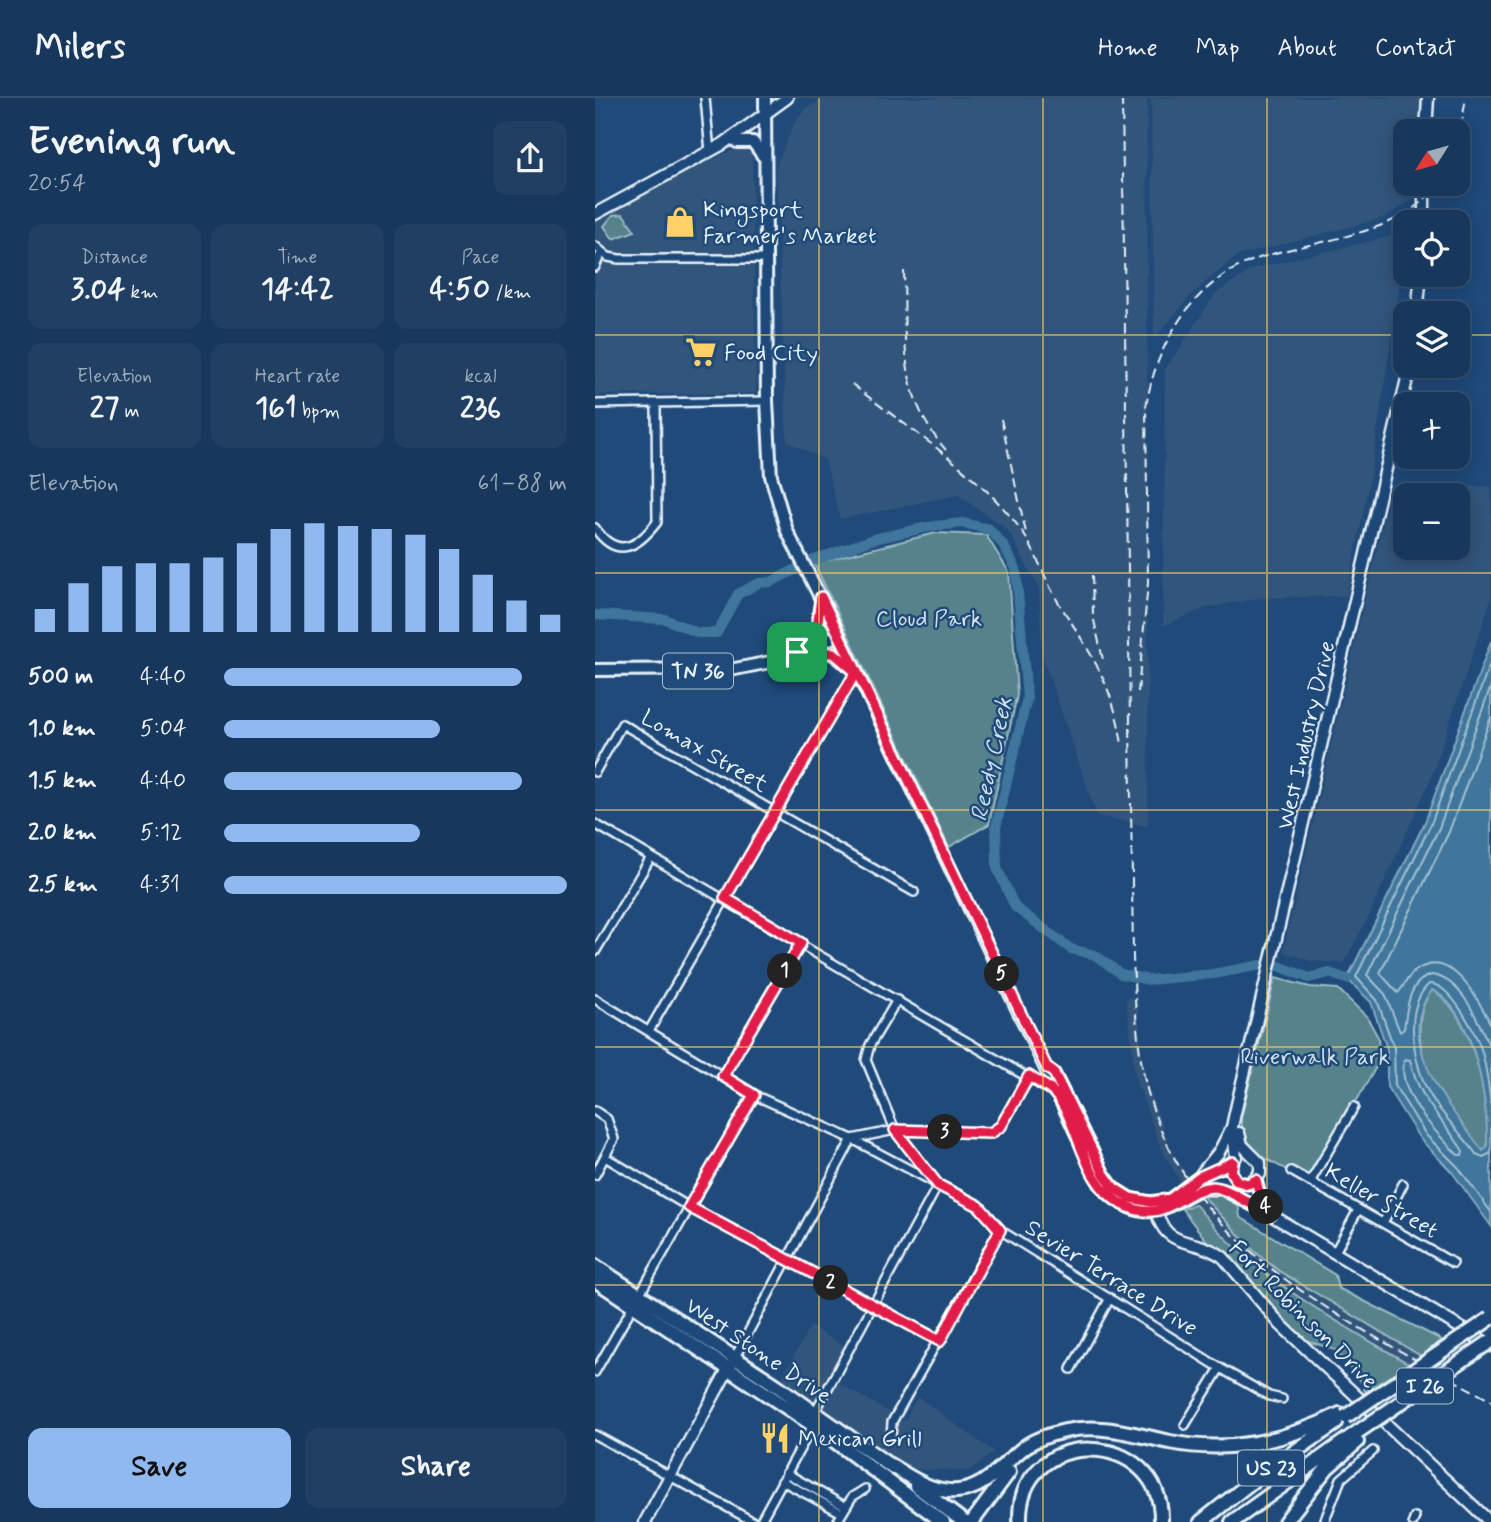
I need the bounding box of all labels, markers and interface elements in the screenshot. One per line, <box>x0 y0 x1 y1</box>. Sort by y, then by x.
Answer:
text: Milers <box>35 26 125 70</box>
text: Home <box>1098 33 1158 64</box>
text: Map <box>1196 33 1240 64</box>
text: About <box>1278 33 1337 64</box>
text: Contact <box>1375 33 1456 64</box>
text: Evening run <box>28 118 235 167</box>
north arrow <box>1393 119 1470 196</box>
map controls <box>1393 119 1470 560</box>
button: share <box>493 121 567 195</box>
text: 20:54 <box>28 169 86 199</box>
place label: Kingsport Farmer's Market <box>703 196 877 252</box>
shop icon: Kingsport Farmer's Market <box>663 205 697 239</box>
button: locate <box>1393 210 1470 287</box>
text: Distance <box>81 245 148 270</box>
text: Time <box>278 245 317 270</box>
text: Pace <box>462 245 499 270</box>
text: 3.04 <box>71 270 125 309</box>
text: 14:42 <box>261 270 334 309</box>
text: 4:50 <box>430 270 490 309</box>
text: km <box>125 280 158 305</box>
text: /km <box>490 280 531 305</box>
button: layers <box>1393 301 1470 378</box>
supermarket icon: Food City <box>684 335 718 369</box>
place label: Food City <box>724 339 818 369</box>
text: Elevation <box>77 364 152 389</box>
text: Heart rate <box>255 364 340 389</box>
text: kcal <box>465 364 496 389</box>
text: 27 <box>89 389 119 428</box>
text: 161 <box>255 389 297 428</box>
text: 236 <box>460 389 501 428</box>
button: + <box>1393 392 1470 469</box>
text: m <box>119 399 140 424</box>
text: bpm <box>297 399 340 424</box>
text: Elevation <box>28 469 119 499</box>
text: 61–88 m <box>478 469 567 499</box>
button: − <box>1393 483 1470 560</box>
park label: Cloud Park <box>876 605 982 635</box>
pin <box>767 622 827 682</box>
icon: arrive <box>778 633 816 671</box>
street label: West Industry Drive <box>1271 638 1343 833</box>
road number: TN 36 <box>663 654 733 688</box>
text: 500 m <box>28 662 93 692</box>
text: 4:40 <box>140 662 186 692</box>
water label: Reedy Creek <box>964 694 1021 824</box>
street label: Lomax Street <box>635 703 773 800</box>
text: 1.0 km <box>28 714 96 744</box>
text: 5:04 <box>140 714 187 744</box>
text: 1.5 km <box>28 766 97 796</box>
text: 4:40 <box>140 766 186 796</box>
text: 2.0 km <box>28 818 97 848</box>
text: 5:12 <box>140 818 182 848</box>
text: 2.5 km <box>28 870 98 900</box>
text: 4:31 <box>140 870 180 900</box>
pin: 1 <box>767 954 803 988</box>
pin: 5 <box>985 956 1019 992</box>
text: 1 <box>780 958 789 983</box>
text: 5 <box>996 961 1007 986</box>
park label: Riverwalk Park <box>1240 1043 1390 1073</box>
pin: 3 <box>927 1114 963 1150</box>
text: 3 <box>940 1119 949 1144</box>
street label: Keller Street <box>1319 1157 1443 1246</box>
pin: 4 <box>1249 1190 1283 1224</box>
text: 4 <box>1260 1194 1271 1219</box>
street label: Sevier Terrace Drive <box>1019 1214 1203 1344</box>
street label: Fort Robinson Drive <box>1222 1234 1384 1396</box>
pin: 2 <box>813 1266 849 1300</box>
text: 2 <box>826 1270 835 1295</box>
street label: West Stone Drive <box>679 1292 837 1412</box>
road number: I 26 <box>1397 1368 1453 1404</box>
restaurant icon: Mexican Grill <box>758 1421 792 1455</box>
place label: Mexican Grill <box>798 1425 922 1455</box>
button: Save <box>28 1428 291 1508</box>
button: Share <box>305 1428 567 1508</box>
road number: US 23 <box>1238 1450 1304 1486</box>

